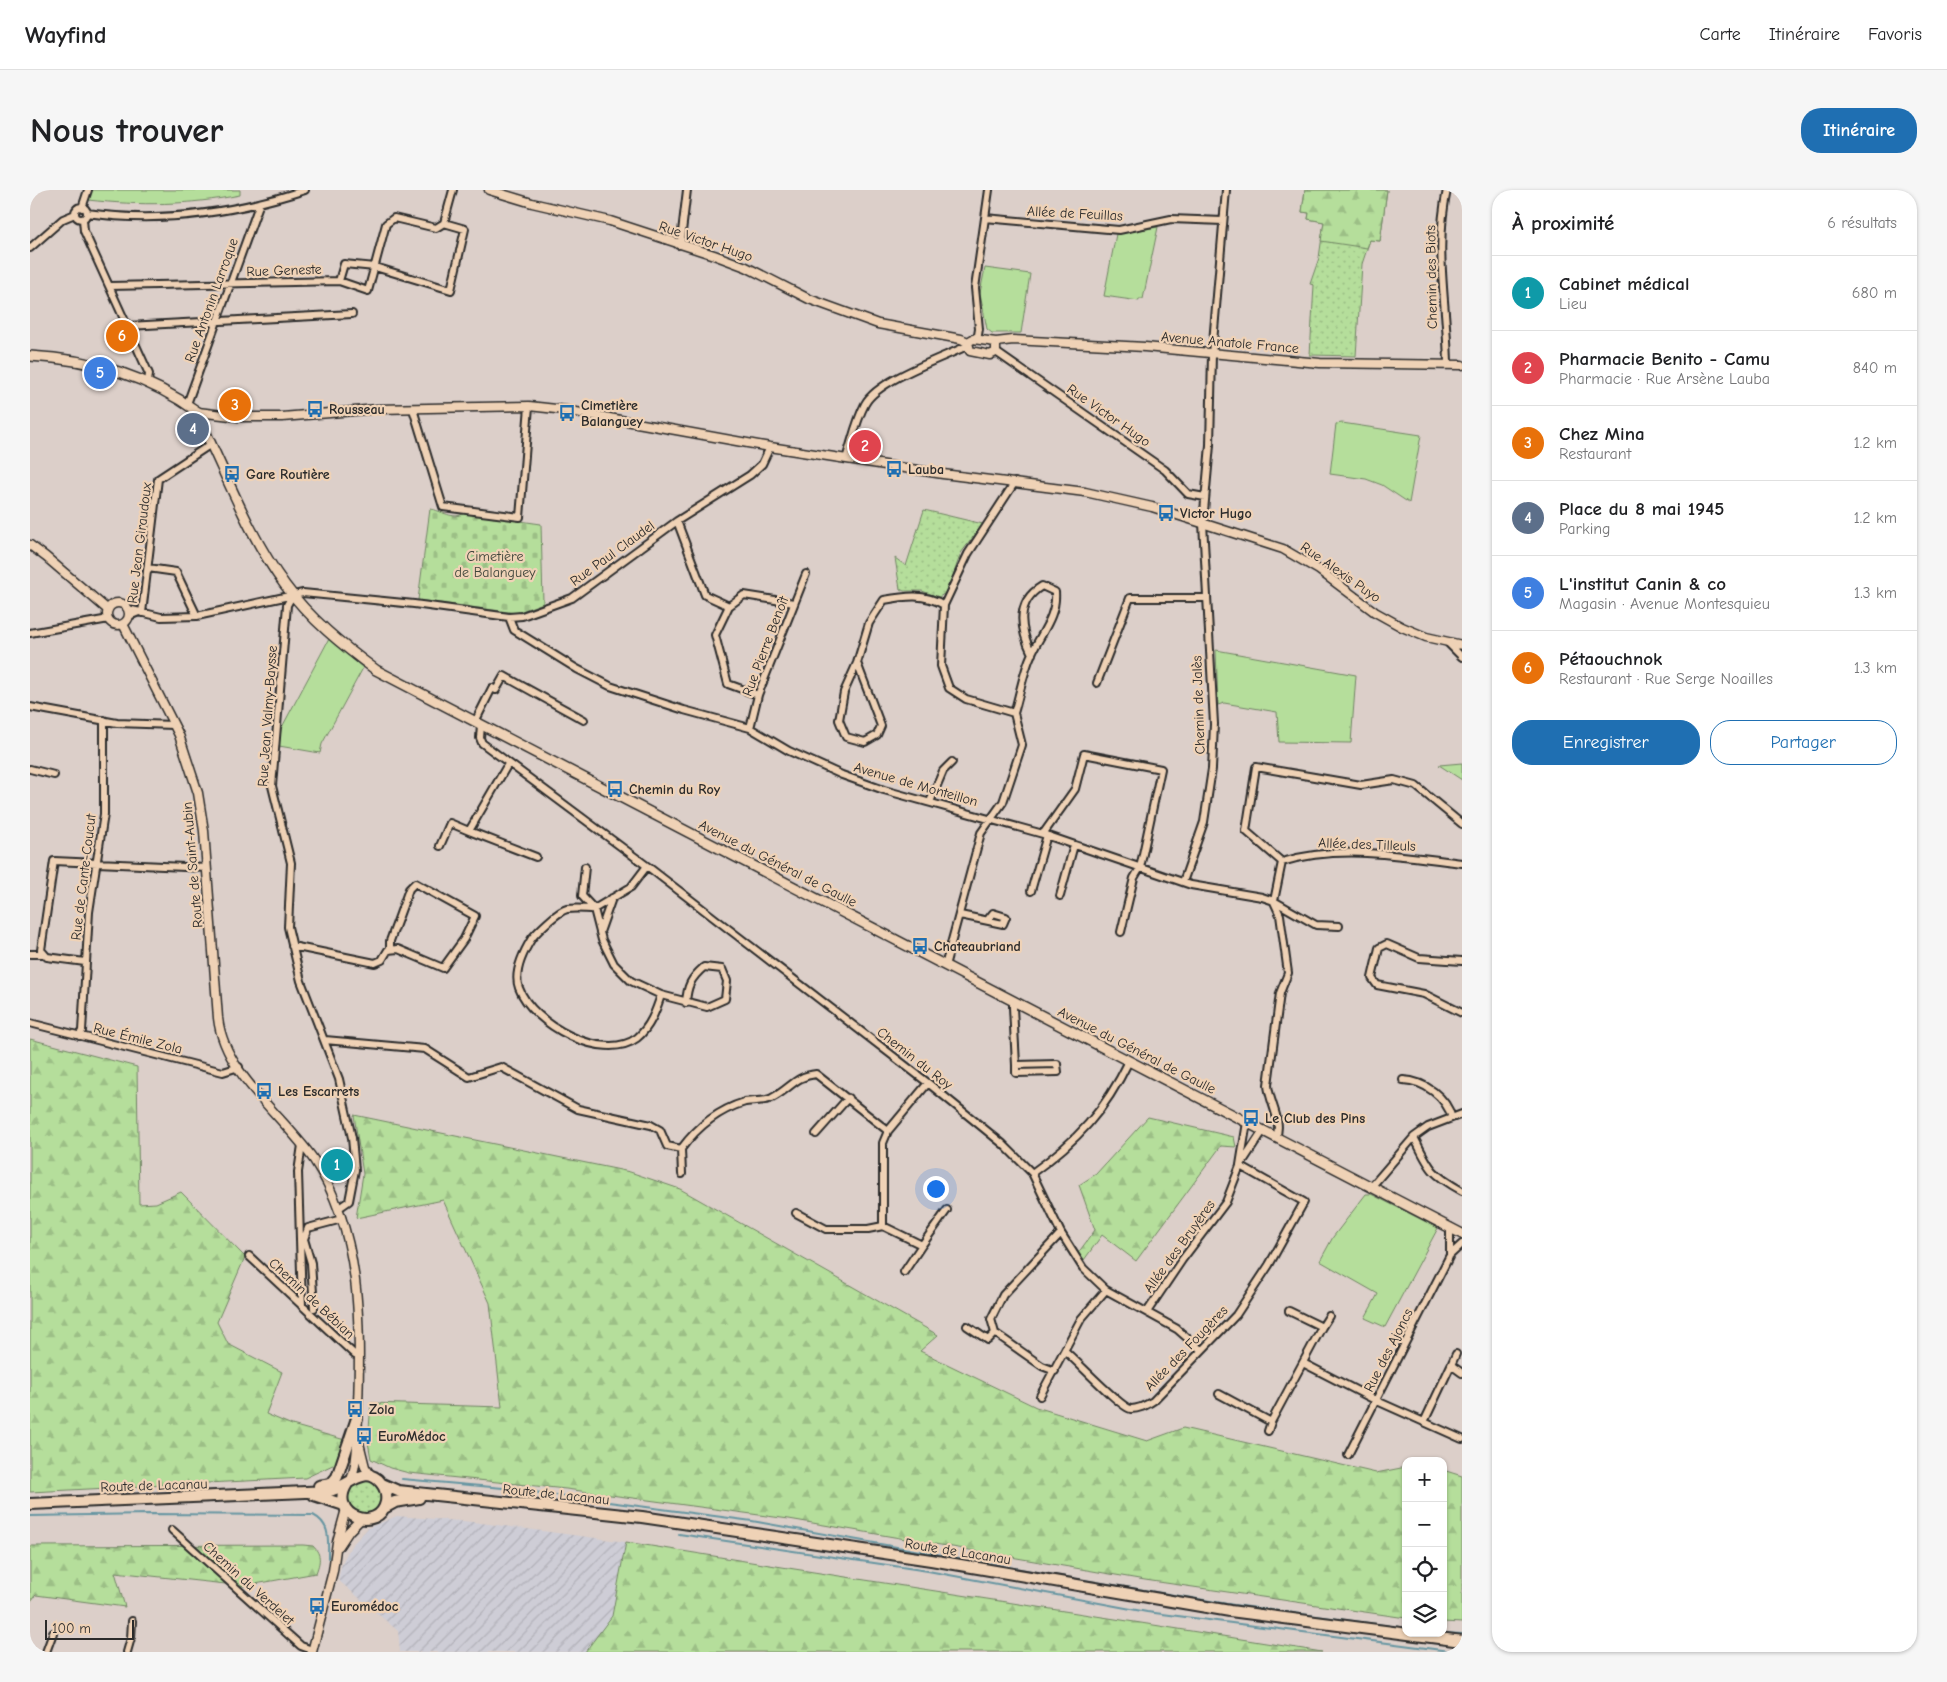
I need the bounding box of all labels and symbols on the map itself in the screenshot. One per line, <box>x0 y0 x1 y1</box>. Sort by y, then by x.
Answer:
street label: Allée de Feuillas <box>1027 203 1123 225</box>
street label: Rue Victor Hugo <box>657 217 755 265</box>
street label: Chemin des Biots <box>1422 225 1441 329</box>
street label: Rue Antonin Larroque <box>181 236 242 365</box>
street label: Rue Geneste <box>246 261 322 280</box>
pin: 6 <box>106 317 138 355</box>
street label: Avenue Anatole France <box>1160 328 1300 357</box>
pin: 5 <box>84 354 116 392</box>
street label: Rue Victor Hugo <box>1064 380 1154 450</box>
pin: 3 <box>219 386 251 424</box>
place label: Cimetière Balanguey <box>581 397 643 430</box>
bus stop icon: Rousseau <box>305 399 325 419</box>
place label: Rousseau <box>329 401 385 418</box>
bus stop icon: Cimetière Balanguey <box>557 403 577 423</box>
pin: 4 <box>177 410 209 448</box>
pin: 2 <box>849 427 881 465</box>
bus stop icon: Lauba <box>884 459 904 479</box>
place label: Lauba <box>908 461 944 478</box>
bus stop icon: Gare Routière <box>222 464 242 484</box>
place label: Gare Routière <box>246 466 330 483</box>
street label: Rue Jean Giraudoux <box>124 481 155 605</box>
bus stop icon: Victor Hugo <box>1156 503 1176 523</box>
place label: Victor Hugo <box>1180 505 1252 522</box>
street label: Rue Paul Claudel <box>567 517 658 590</box>
street label: Rue Alexis Puyo <box>1297 538 1384 606</box>
park label: Cimetière de Balanguey <box>455 548 536 581</box>
street label: Rue Pierre Benoît <box>739 593 793 699</box>
street label: Rue Jean Valmy-Baysse <box>254 645 281 787</box>
street label: Chemin de Jalès <box>1188 655 1209 755</box>
street label: Avenue de Monteillon <box>852 759 980 810</box>
bus stop icon: Chemin du Roy <box>605 779 625 799</box>
place label: Chemin du Roy <box>629 781 721 798</box>
street label: Route de Saint-Aubin <box>179 801 206 929</box>
street label: Rue de Cante-Coucut <box>67 812 100 941</box>
street label: Avenue du Général de Gaulle <box>696 816 860 911</box>
street label: Allée des Tilleuls <box>1318 834 1416 855</box>
bus stop icon: Chateaubriand <box>910 936 930 956</box>
place label: Chateaubriand <box>934 938 1021 955</box>
street label: Avenue du Général de Gaulle <box>1055 1003 1219 1098</box>
street label: Rue Émile Zola <box>92 1019 184 1058</box>
street label: Chemin du Roy <box>873 1024 956 1094</box>
bus stop icon: Les Escarrets <box>254 1081 274 1101</box>
place label: Les Escarrets <box>278 1083 359 1100</box>
bus stop icon: Le Club des Pins <box>1241 1108 1261 1128</box>
place label: Le Club des Pins <box>1265 1110 1365 1127</box>
pin: 1 <box>321 1146 353 1184</box>
your location <box>923 1176 949 1202</box>
street label: Allée des Bruyères <box>1140 1196 1219 1296</box>
street label: Chemin de Bébian <box>265 1254 358 1342</box>
street label: Allée des Fougères <box>1141 1302 1232 1395</box>
street label: Rue des Ajoncs <box>1360 1306 1417 1395</box>
bus stop icon: Zola <box>345 1399 365 1419</box>
place label: Zola <box>369 1401 395 1418</box>
bus stop icon: EuroMédoc <box>354 1426 374 1446</box>
place label: EuroMédoc <box>378 1428 446 1445</box>
street label: Route de Lacanau <box>100 1475 208 1496</box>
street label: Route de Lacanau <box>502 1480 610 1509</box>
street label: Route de Lacanau <box>904 1535 1012 1568</box>
street label: Chemin du Verdelet <box>200 1538 299 1629</box>
bus stop icon: Euromédoc <box>307 1596 327 1616</box>
place label: Euromédoc <box>331 1598 399 1615</box>
scale bar <box>45 1617 134 1640</box>

